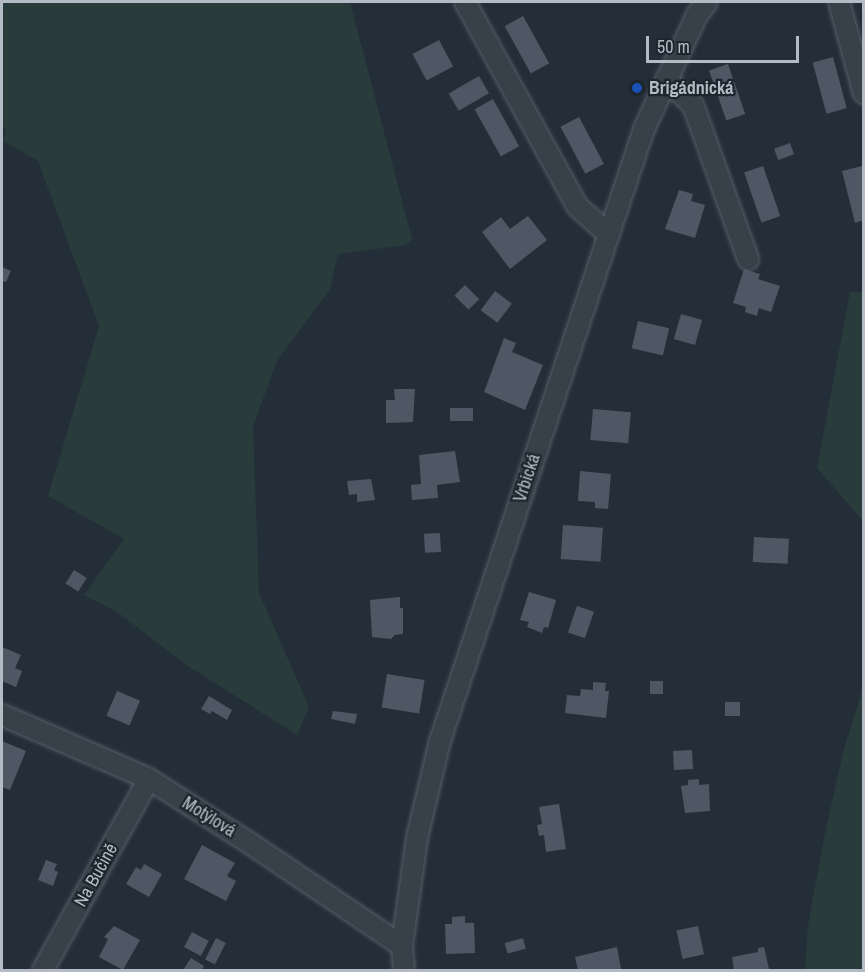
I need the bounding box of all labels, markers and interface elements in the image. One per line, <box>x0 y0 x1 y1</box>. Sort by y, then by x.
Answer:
scale bar <box>649 24 802 62</box>
text: 50 m <box>657 34 690 59</box>
place label: Brigádnická <box>649 77 733 99</box>
marker: Brigádnická <box>630 81 644 95</box>
street label: Vrbická <box>509 451 545 505</box>
street label: Motýlová <box>178 792 240 842</box>
street label: Na Bučině <box>70 840 122 910</box>

